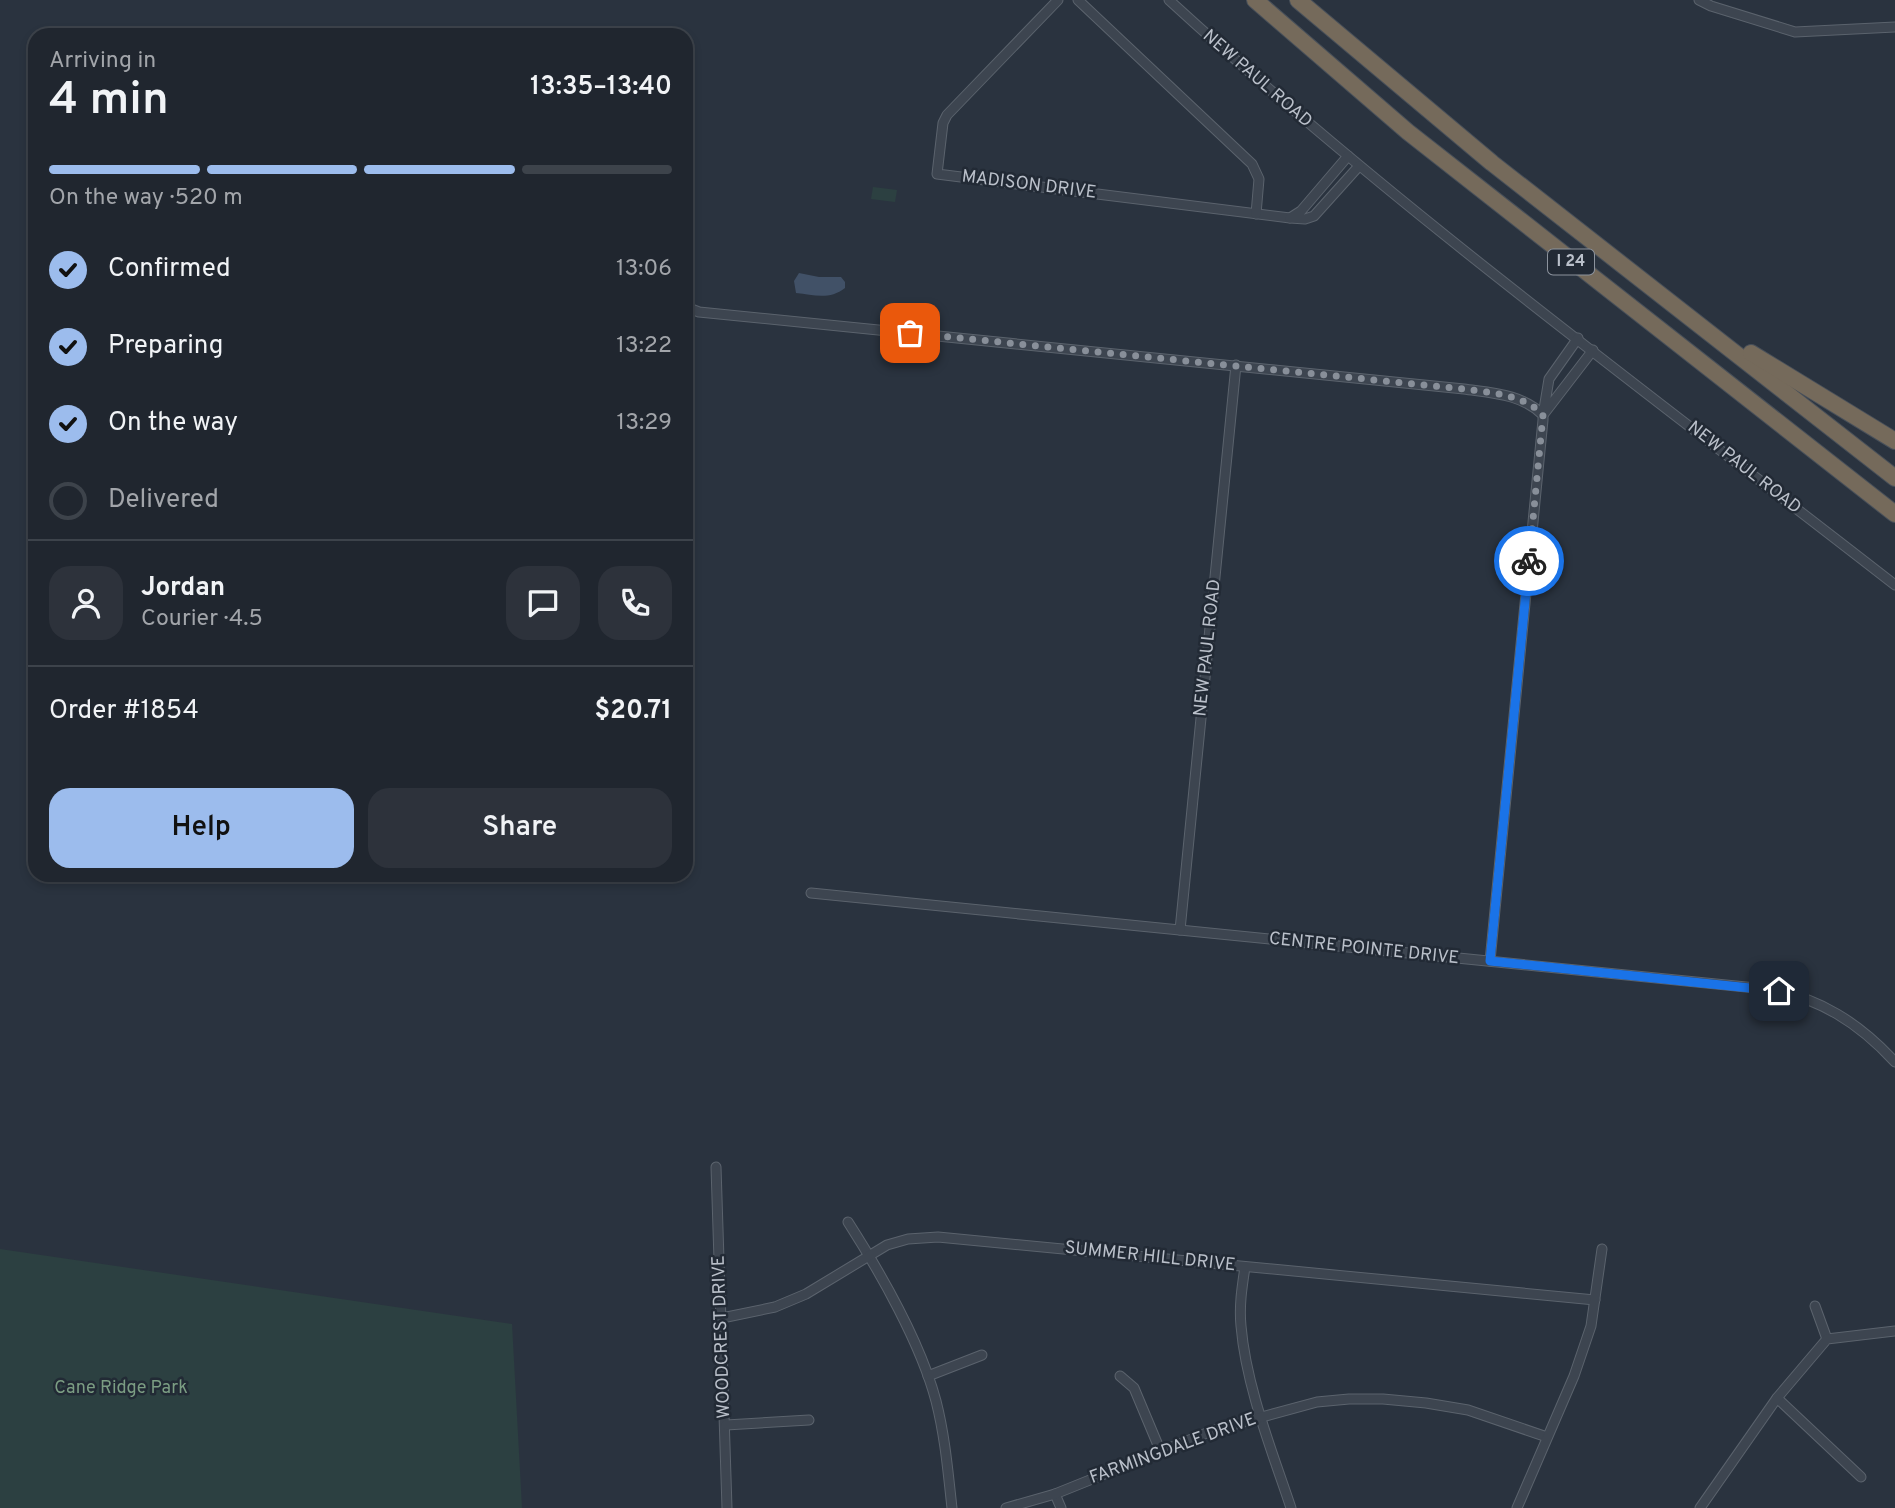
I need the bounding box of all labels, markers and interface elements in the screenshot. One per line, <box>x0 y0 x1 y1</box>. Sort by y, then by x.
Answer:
street label: NEW PAUL ROAD <box>1197 25 1317 133</box>
text: Arriving in <box>49 47 156 76</box>
text: 13:35–13:40 <box>530 71 672 104</box>
text: 4 min <box>49 72 169 131</box>
street label: MADISON DRIVE <box>960 165 1098 205</box>
text: On the way · 520 m <box>49 184 243 213</box>
road number: I 24 <box>1548 250 1594 274</box>
icon: check <box>49 251 87 289</box>
text: Confirmed <box>108 253 231 286</box>
text: 13:06 <box>616 255 672 284</box>
pin <box>880 303 940 363</box>
icon: bag <box>891 314 929 352</box>
icon: check <box>49 328 87 366</box>
text: Preparing <box>108 330 223 363</box>
text: 13:22 <box>616 332 672 361</box>
icon: check <box>49 405 87 443</box>
text: On the way <box>108 407 238 440</box>
text: 13:29 <box>617 409 672 438</box>
street label: NEW PAUL ROAD <box>1683 416 1805 520</box>
text: Delivered <box>108 484 219 517</box>
courier <box>1494 526 1564 596</box>
icon: bike <box>1510 542 1548 580</box>
button: person <box>49 566 123 640</box>
button: chat <box>506 566 580 640</box>
button: phone <box>598 566 672 640</box>
text: Jordan <box>141 572 225 605</box>
street label: NEW PAUL ROAD <box>1189 578 1227 718</box>
text: Courier · 4.5 <box>141 605 263 634</box>
text: Order #1854 <box>49 695 199 728</box>
text: $20.71 <box>594 695 672 728</box>
button: Help <box>49 788 354 868</box>
button: Share <box>368 788 672 868</box>
street label: CENTRE POINTE DRIVE <box>1268 928 1460 970</box>
pin <box>1749 961 1809 1021</box>
icon: home <box>1760 972 1798 1010</box>
street label: SUMMER HILL DRIVE <box>1063 1237 1237 1277</box>
street label: WOODCREST DRIVE <box>708 1255 736 1419</box>
park label: Cane Ridge Park <box>54 1377 188 1400</box>
street label: FARMINGDALE DRIVE <box>1086 1408 1260 1490</box>

